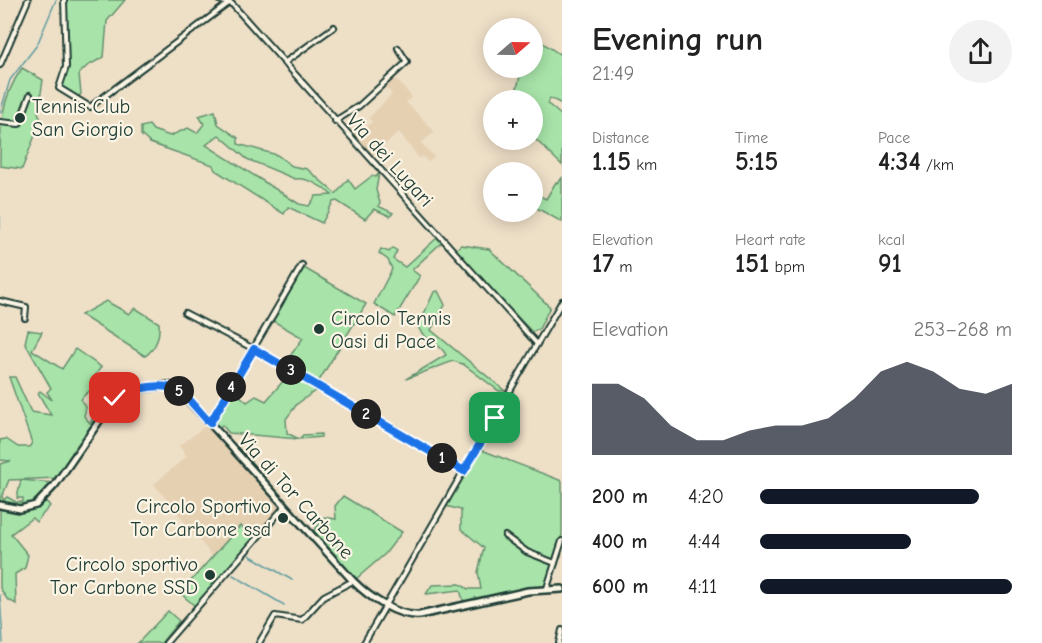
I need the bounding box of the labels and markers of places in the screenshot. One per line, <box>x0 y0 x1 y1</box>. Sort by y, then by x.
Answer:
place label: Tennis Club San Giorgio <box>32 95 134 141</box>
marker: Tennis Club San Giorgio <box>13 111 27 125</box>
place label: Circolo Tennis Oasi di Pace <box>331 307 451 353</box>
marker: Circolo Tennis Oasi di Pace <box>312 322 326 336</box>
pin: 3 <box>276 355 306 385</box>
pin <box>89 372 140 423</box>
pin: 4 <box>216 372 246 402</box>
pin: 5 <box>164 376 194 406</box>
pin <box>469 392 520 443</box>
pin: 2 <box>351 399 381 429</box>
pin: 1 <box>427 443 457 473</box>
place label: Circolo Sportivo Tor Carbone ssd <box>130 495 271 541</box>
marker: Circolo Sportivo Tor Carbone ssd <box>276 511 290 525</box>
place label: Circolo sportivo Tor Carbone SSD <box>50 553 198 599</box>
marker: Circolo sportivo Tor Carbone SSD <box>203 568 217 582</box>

